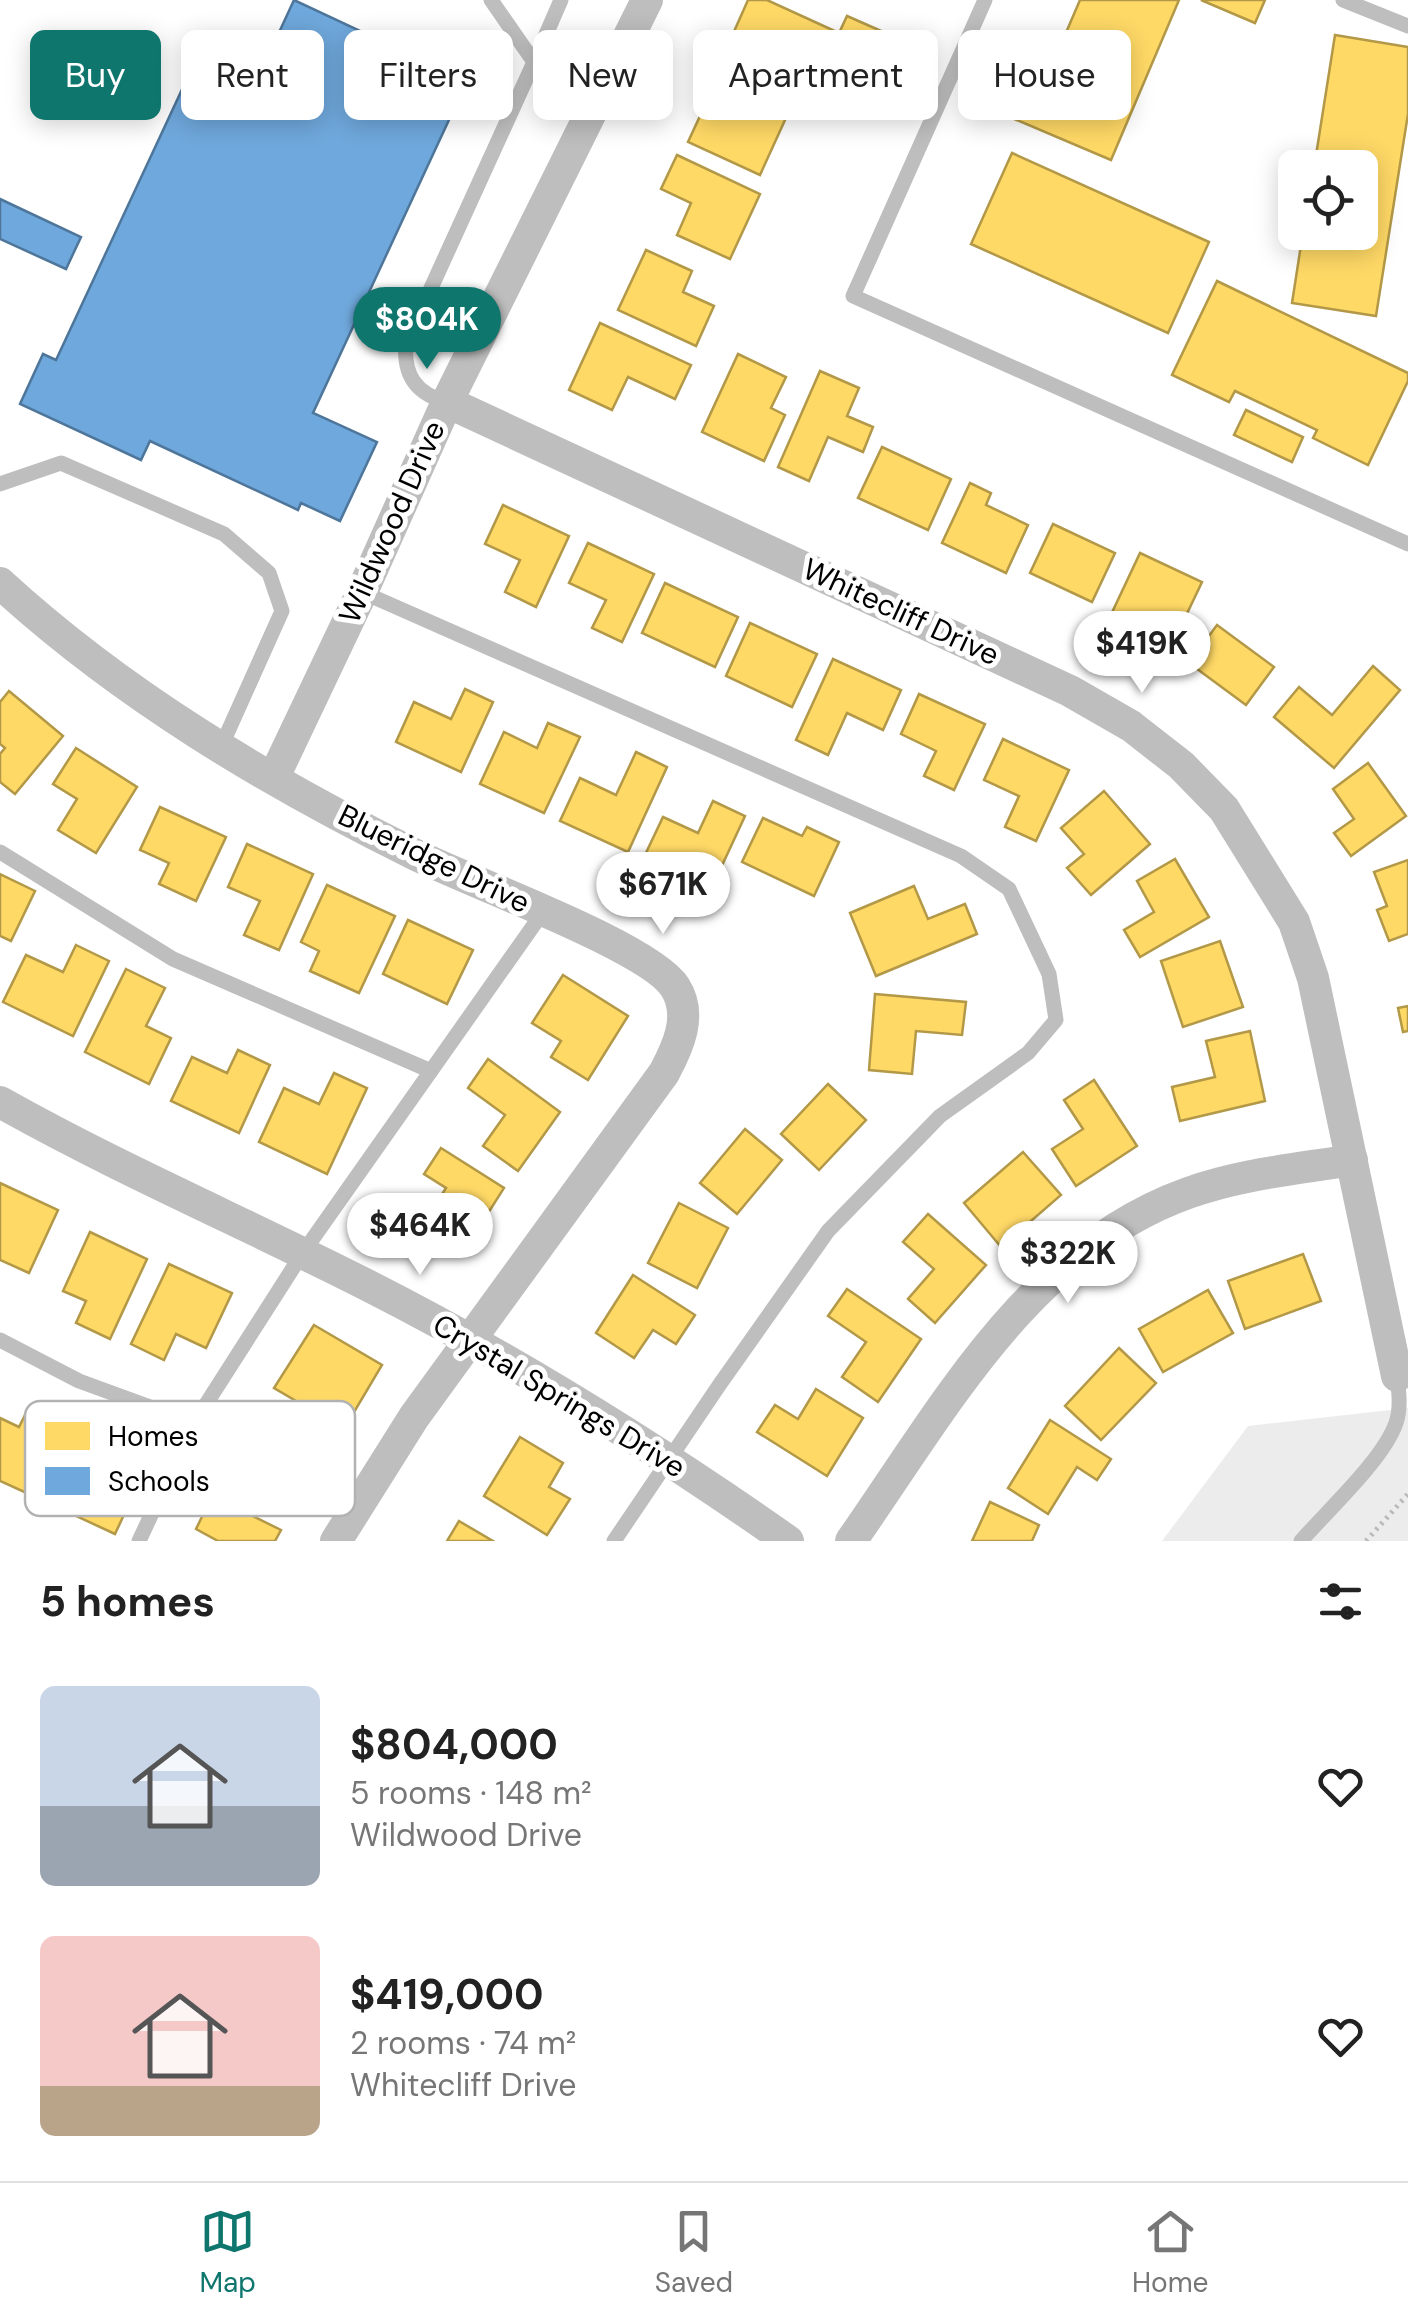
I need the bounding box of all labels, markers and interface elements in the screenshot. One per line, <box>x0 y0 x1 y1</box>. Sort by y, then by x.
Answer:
chip: Buy <box>30 30 161 120</box>
chip: Rent <box>181 30 324 120</box>
chip: Filters <box>344 30 513 120</box>
chip: New <box>533 30 673 120</box>
chip: Apartment <box>693 30 938 120</box>
chip: House <box>958 30 1131 120</box>
map controls <box>1278 150 1378 250</box>
button: locate <box>1278 150 1378 250</box>
pin: $804K <box>357 287 497 372</box>
text: $804K <box>375 298 479 340</box>
street label: Wildwood Drive <box>329 415 454 629</box>
street label: Whitecliff Drive <box>797 549 1006 674</box>
pin: $419K <box>1072 611 1212 696</box>
text: $419K <box>1096 622 1189 664</box>
street label: Blueridge Drive <box>332 795 536 922</box>
pin: $671K <box>593 852 733 937</box>
text: $671K <box>618 863 708 905</box>
pin: $464K <box>350 1193 490 1278</box>
text: $464K <box>369 1204 471 1246</box>
pin: $322K <box>998 1221 1138 1306</box>
text: $322K <box>1020 1232 1116 1274</box>
street label: Crystal Springs Drive <box>426 1305 693 1486</box>
legend <box>25 1401 355 1516</box>
text: Homes <box>108 1418 199 1455</box>
text: Schools <box>108 1463 210 1500</box>
text: 5 homes <box>40 1574 215 1629</box>
icon: filters <box>1313 1574 1368 1629</box>
text: $804,000 <box>350 1717 558 1772</box>
icon: home <box>120 1726 240 1846</box>
icon: heart <box>1313 1759 1368 1814</box>
text: 5 rooms · 148 m² <box>350 1772 592 1814</box>
text: Wildwood Drive <box>350 1814 582 1856</box>
text: $419,000 <box>350 1967 544 2022</box>
icon: home <box>120 1976 240 2096</box>
icon: heart <box>1313 2009 1368 2064</box>
text: 2 rooms · 74 m² <box>350 2022 576 2064</box>
text: Whitecliff Drive <box>350 2064 577 2106</box>
tab: Map <box>199 2204 256 2301</box>
tab: Saved <box>655 2204 733 2301</box>
tab: Home <box>1132 2204 1209 2301</box>

